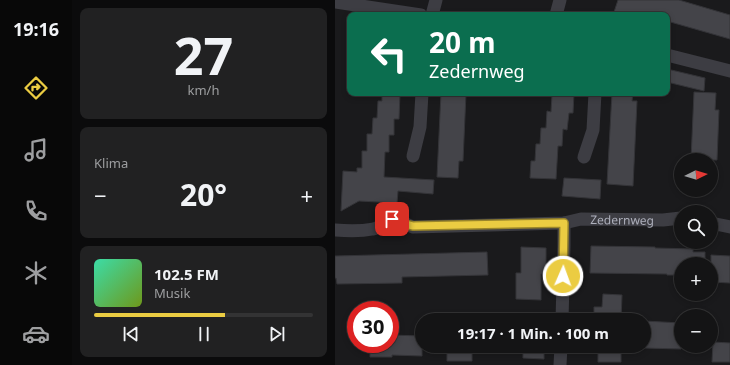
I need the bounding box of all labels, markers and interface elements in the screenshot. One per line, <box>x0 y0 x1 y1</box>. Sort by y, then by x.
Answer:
text: 19:16 <box>13 17 59 41</box>
text: 27 <box>174 19 233 90</box>
text: 20 m <box>429 23 496 61</box>
icon: left <box>363 28 415 80</box>
text: Zedernweg <box>429 59 525 83</box>
icon: directions <box>22 74 50 102</box>
text: km/h <box>188 81 219 99</box>
icon: music <box>22 136 50 164</box>
north arrow <box>674 153 718 197</box>
map controls <box>674 153 718 353</box>
text: Klima <box>94 154 128 172</box>
text: 20° <box>180 174 227 215</box>
text: − <box>94 180 107 210</box>
text: + <box>300 180 313 210</box>
icon: phone <box>22 197 50 225</box>
pin <box>375 202 409 236</box>
button: search <box>674 205 718 249</box>
icon: arrive <box>381 208 403 230</box>
street label: Zedernweg <box>590 211 654 228</box>
position arrow <box>542 255 584 297</box>
button: + <box>674 257 718 301</box>
icon: climate <box>22 259 50 287</box>
text: 102.5 FM <box>154 264 219 284</box>
text: Musik <box>154 284 190 302</box>
speed limit sign: 30 <box>347 301 399 353</box>
button: − <box>674 309 718 353</box>
icon: car <box>22 320 50 348</box>
icon: previous <box>120 323 142 345</box>
icon: pause <box>193 323 215 345</box>
icon: next <box>266 323 288 345</box>
text: 19:17 · 1 Min. · 100 m <box>457 323 609 343</box>

